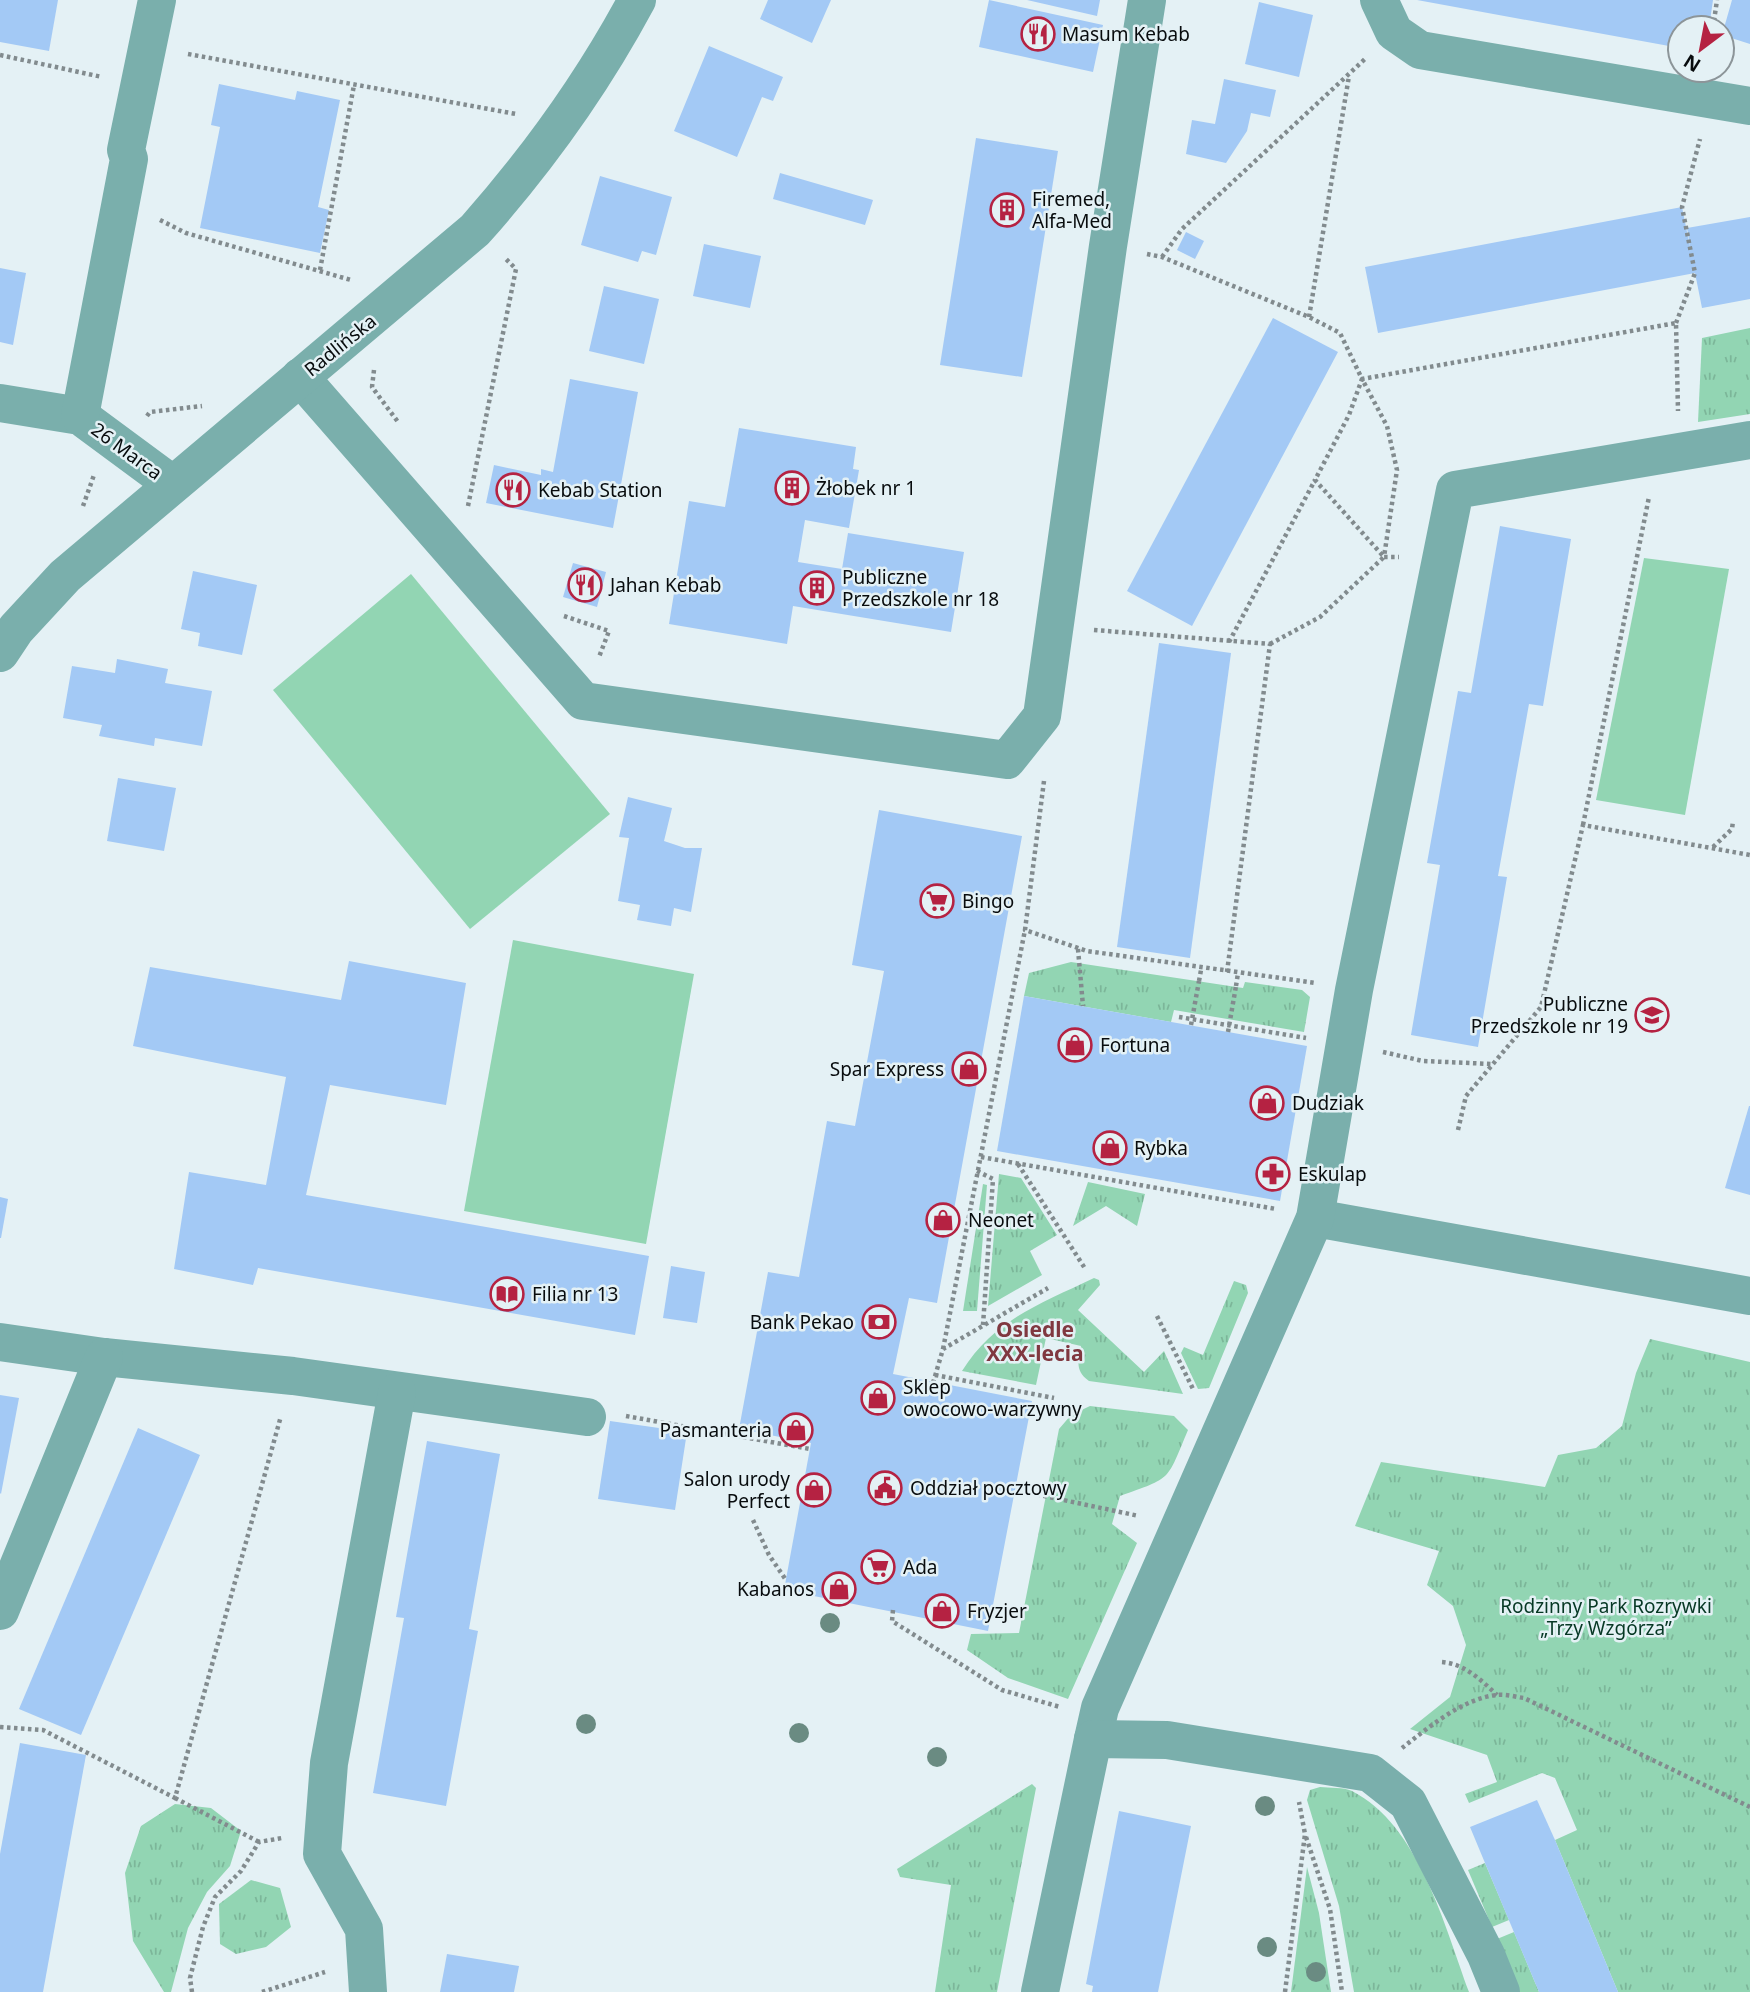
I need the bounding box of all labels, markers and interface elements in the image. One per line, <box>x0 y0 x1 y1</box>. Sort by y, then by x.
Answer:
north arrow <box>1666 14 1736 84</box>
restaurant icon: Masum Kebab <box>1019 15 1057 53</box>
place label: Masum Kebab <box>1062 21 1190 47</box>
text: N <box>1679 48 1705 79</box>
place label: Firemed, Alfa-Med <box>1032 186 1112 234</box>
building icon: Firemed, Alfa-Med <box>988 191 1026 229</box>
street label: Radlińska <box>299 308 381 382</box>
street label: 26 Marca <box>86 416 168 486</box>
building icon: Żłobek nr 1 <box>773 469 811 507</box>
restaurant icon: Kebab Station <box>494 471 532 509</box>
place label: Żłobek nr 1 <box>816 475 916 501</box>
place label: Kebab Station <box>538 477 662 503</box>
place label: Publiczne Przedszkole nr 18 <box>842 564 999 612</box>
restaurant icon: Jahan Kebab <box>566 566 604 604</box>
building icon: Publiczne Przedszkole nr 18 <box>798 569 836 607</box>
place label: Jahan Kebab <box>608 572 721 598</box>
supermarket icon: Bingo <box>918 882 956 920</box>
place label: Bingo <box>962 888 1014 914</box>
place label: Publiczne Przedszkole nr 19 <box>1471 991 1628 1039</box>
school or university icon: Publiczne Przedszkole nr 19 <box>1633 996 1671 1034</box>
shop icon: Fortuna <box>1056 1026 1094 1064</box>
place label: Fortuna <box>1100 1032 1170 1058</box>
shop icon: Spar Express <box>950 1050 988 1088</box>
place label: Spar Express <box>830 1056 944 1082</box>
shop icon: Dudziak <box>1248 1084 1286 1122</box>
place label: Dudziak <box>1292 1090 1364 1116</box>
shop icon: Rybka <box>1091 1129 1129 1167</box>
place label: Rybka <box>1134 1135 1188 1161</box>
pharmacy icon: Eskulap <box>1254 1155 1292 1193</box>
place label: Eskulap <box>1298 1161 1367 1187</box>
shop icon: Neonet <box>924 1201 962 1239</box>
place label: Neonet <box>968 1207 1034 1233</box>
library icon: Filia nr 13 <box>488 1275 526 1313</box>
place label: Filia nr 13 <box>532 1281 618 1307</box>
bank icon: Bank Pekao <box>860 1303 898 1341</box>
place label: Bank Pekao <box>750 1309 854 1335</box>
district label: Osiedle XXX-lecia <box>986 1315 1084 1367</box>
place label: Sklep owocowo-warzywny <box>903 1374 1082 1422</box>
shop icon: Sklep owocowo-warzywny <box>859 1379 897 1417</box>
shop icon: Pasmanteria <box>777 1411 815 1449</box>
place label: Pasmanteria <box>660 1417 772 1443</box>
place label: Salon urody Perfect <box>684 1466 790 1514</box>
public building icon: Oddział pocztowy <box>866 1469 904 1507</box>
shop icon: Salon urody Perfect <box>795 1471 833 1509</box>
place label: Oddział pocztowy <box>910 1475 1067 1501</box>
supermarket icon: Ada <box>859 1548 897 1586</box>
place label: Ada <box>903 1554 938 1580</box>
shop icon: Kabanos <box>820 1570 858 1608</box>
place label: Kabanos <box>737 1576 814 1602</box>
shop icon: Fryzjer <box>923 1592 961 1630</box>
park label: Rodzinny Park Rozrywki „Trzy Wzgórza” <box>1500 1593 1712 1641</box>
place label: Fryzjer <box>967 1598 1027 1624</box>

